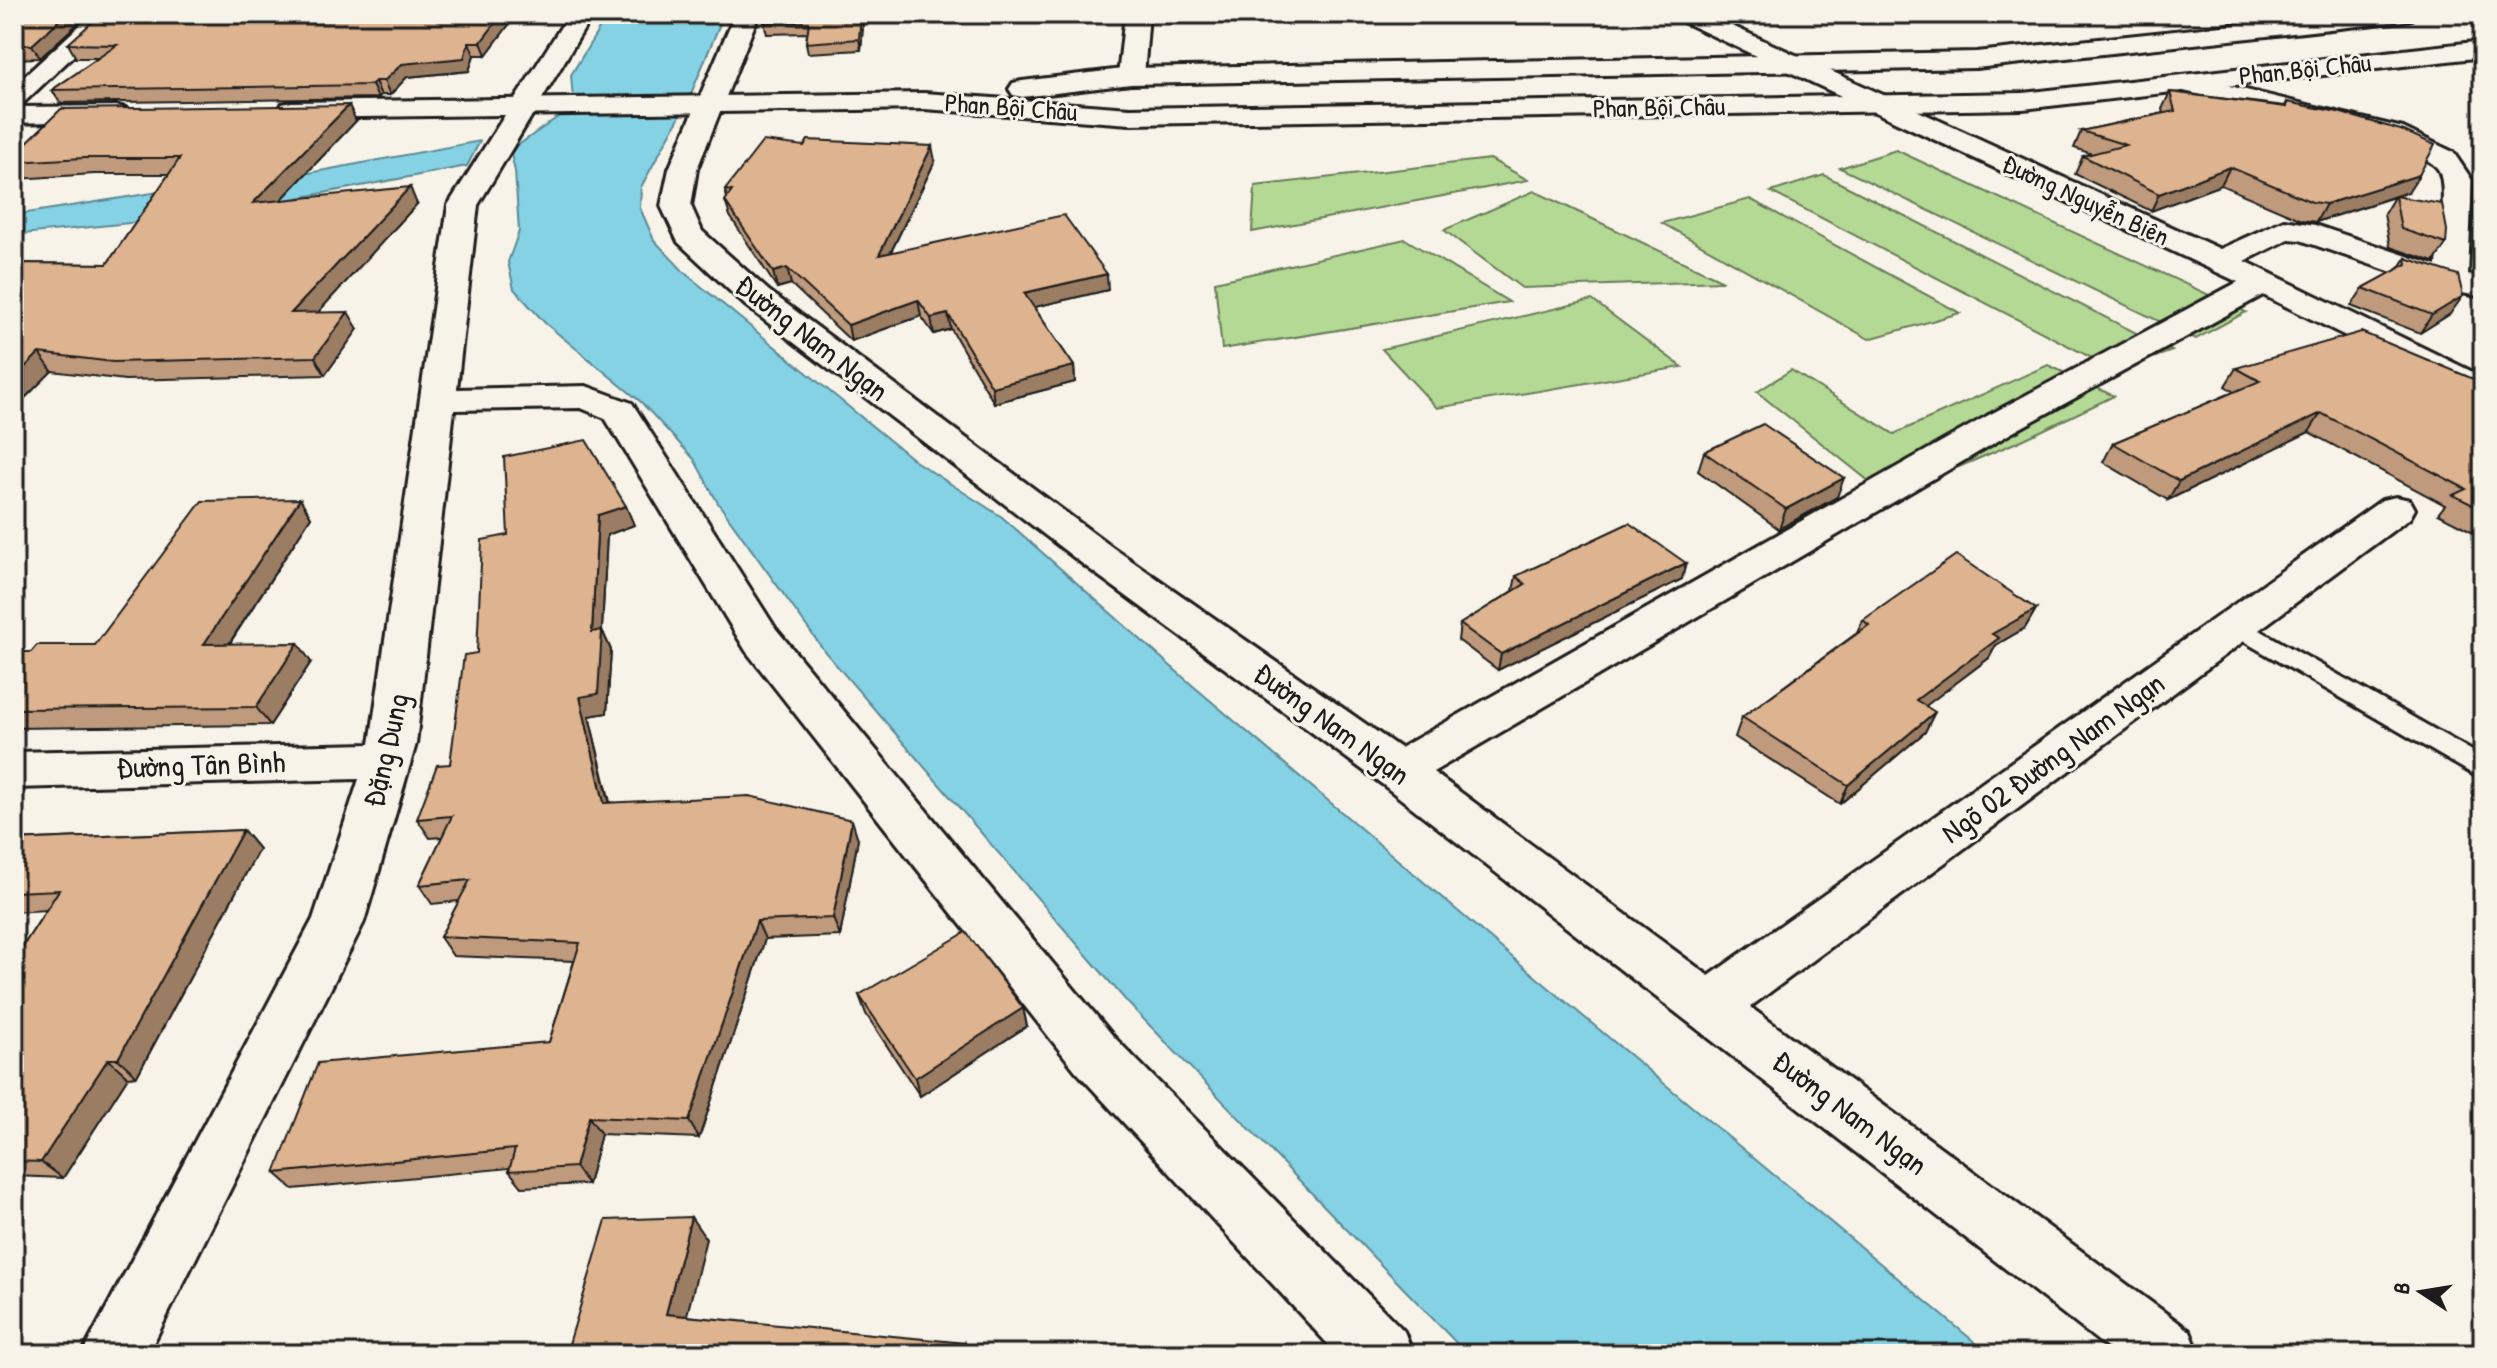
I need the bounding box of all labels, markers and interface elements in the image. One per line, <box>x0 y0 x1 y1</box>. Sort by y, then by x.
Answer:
street label: Phan Bội Châu <box>2237 44 2373 93</box>
street label: Phan Bội Châu <box>944 84 1078 129</box>
street label: Phan Bội Châu <box>1592 88 1726 125</box>
street label: Đường Nguyễn Biên <box>1997 146 2175 254</box>
street label: Đường Nam Ngạn <box>728 265 897 410</box>
street label: Đường Nam Ngạn <box>1246 653 1419 793</box>
street label: Ngõ 02 Đường Nam Ngạn <box>1933 663 2172 852</box>
street label: Đặng Dung <box>353 689 417 810</box>
street label: Đường Tân Bình <box>116 741 286 787</box>
street label: Đường Nam Ngạn <box>1765 1041 1936 1184</box>
north arrow <box>2381 1252 2461 1332</box>
text: B <box>2386 1279 2417 1296</box>

